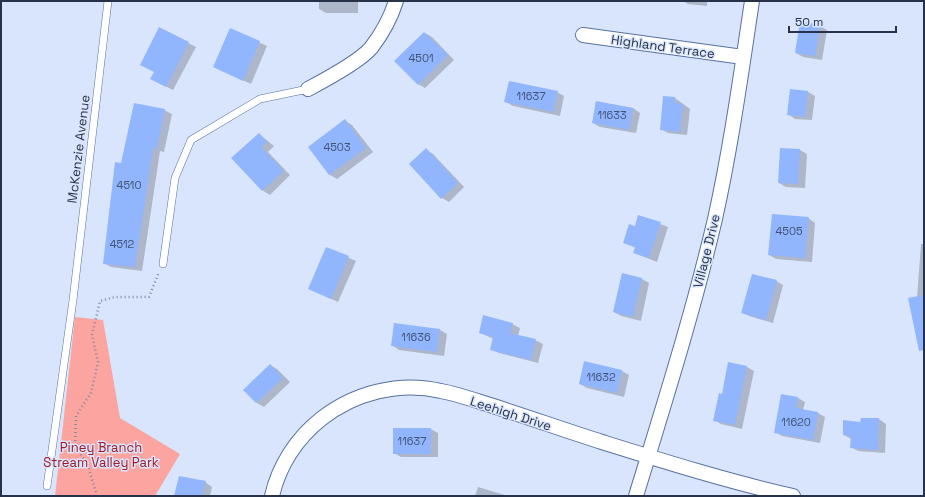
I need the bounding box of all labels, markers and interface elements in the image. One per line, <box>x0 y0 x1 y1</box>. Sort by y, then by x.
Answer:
scale bar <box>789 8 896 34</box>
text: 50 m <box>795 14 823 30</box>
street label: Highland Terrace <box>610 31 716 62</box>
house number: 4501 <box>408 51 434 65</box>
house number: 11637 <box>517 89 545 103</box>
street label: McKenzie Avenue <box>63 94 94 204</box>
house number: 11633 <box>597 108 627 122</box>
house number: 4503 <box>323 140 351 154</box>
house number: 4510 <box>117 178 141 192</box>
street label: Village Drive <box>689 212 724 290</box>
house number: 4505 <box>775 224 803 238</box>
house number: 4512 <box>110 237 135 251</box>
house number: 11636 <box>401 330 431 344</box>
house number: 11632 <box>586 370 616 384</box>
street label: Leehigh Drive <box>468 392 554 435</box>
house number: 11620 <box>781 415 811 429</box>
house number: 11637 <box>398 434 426 448</box>
park label: Piney Branch Stream Valley Park <box>43 439 159 471</box>

